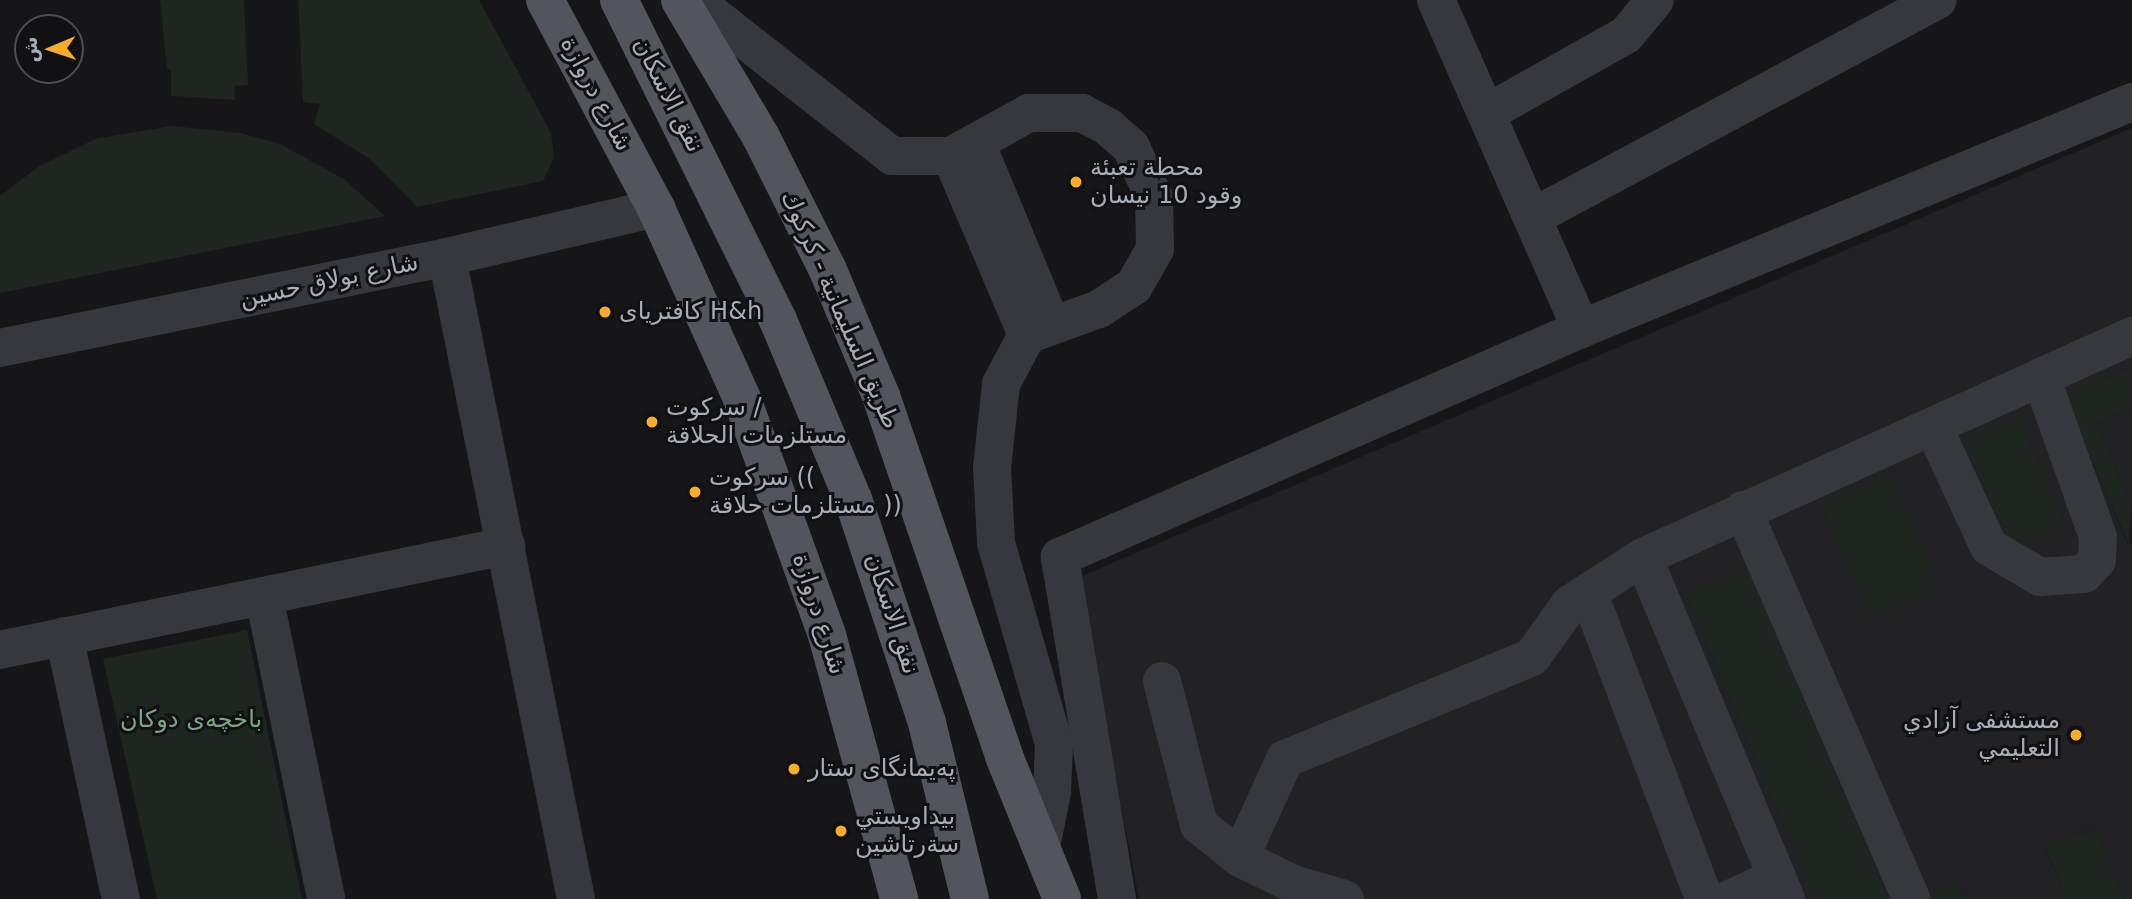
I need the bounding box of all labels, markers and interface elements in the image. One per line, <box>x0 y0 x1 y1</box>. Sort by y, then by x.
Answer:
north arrow <box>14 14 84 84</box>
street label: شارع دروازة <box>554 32 638 156</box>
street label: نفق الاسكان <box>627 33 709 157</box>
text: ش <box>19 36 41 63</box>
place label: محطة تعبئة وقود 10 نيسان <box>1090 154 1242 210</box>
marker: محطة تعبئة وقود 10 نيسان <box>1068 174 1084 190</box>
street label: طريق السليمانية - كركوك <box>774 187 906 433</box>
street label: شارع بولاق حسين <box>237 248 421 314</box>
place label: کافتریای H&h <box>619 298 762 326</box>
marker: کافتریای H&h <box>597 304 613 320</box>
place label: سركوت / مستلزمات الحلاقة <box>666 394 847 450</box>
marker: سركوت / مستلزمات الحلاقة <box>644 414 660 430</box>
place label: سركوت (( مستلزمات حلاقة )) <box>709 464 902 520</box>
marker: سركوت (( مستلزمات حلاقة )) <box>687 484 703 500</box>
street label: شارع دروازة <box>786 550 852 678</box>
street label: نفق الاسكان <box>859 550 925 678</box>
park label: باخچەی دوکان <box>120 706 262 734</box>
place label: مستشفى آزادي التعليمي <box>1903 707 2060 763</box>
marker: مستشفى آزادي التعليمي <box>2066 725 2086 745</box>
place label: پەیمانگای ستار <box>808 755 955 783</box>
marker: پەیمانگای ستار <box>786 761 802 777</box>
place label: بيداويستي سةرتاشين <box>855 803 959 859</box>
marker: بيداويستي سةرتاشين <box>833 823 849 839</box>

